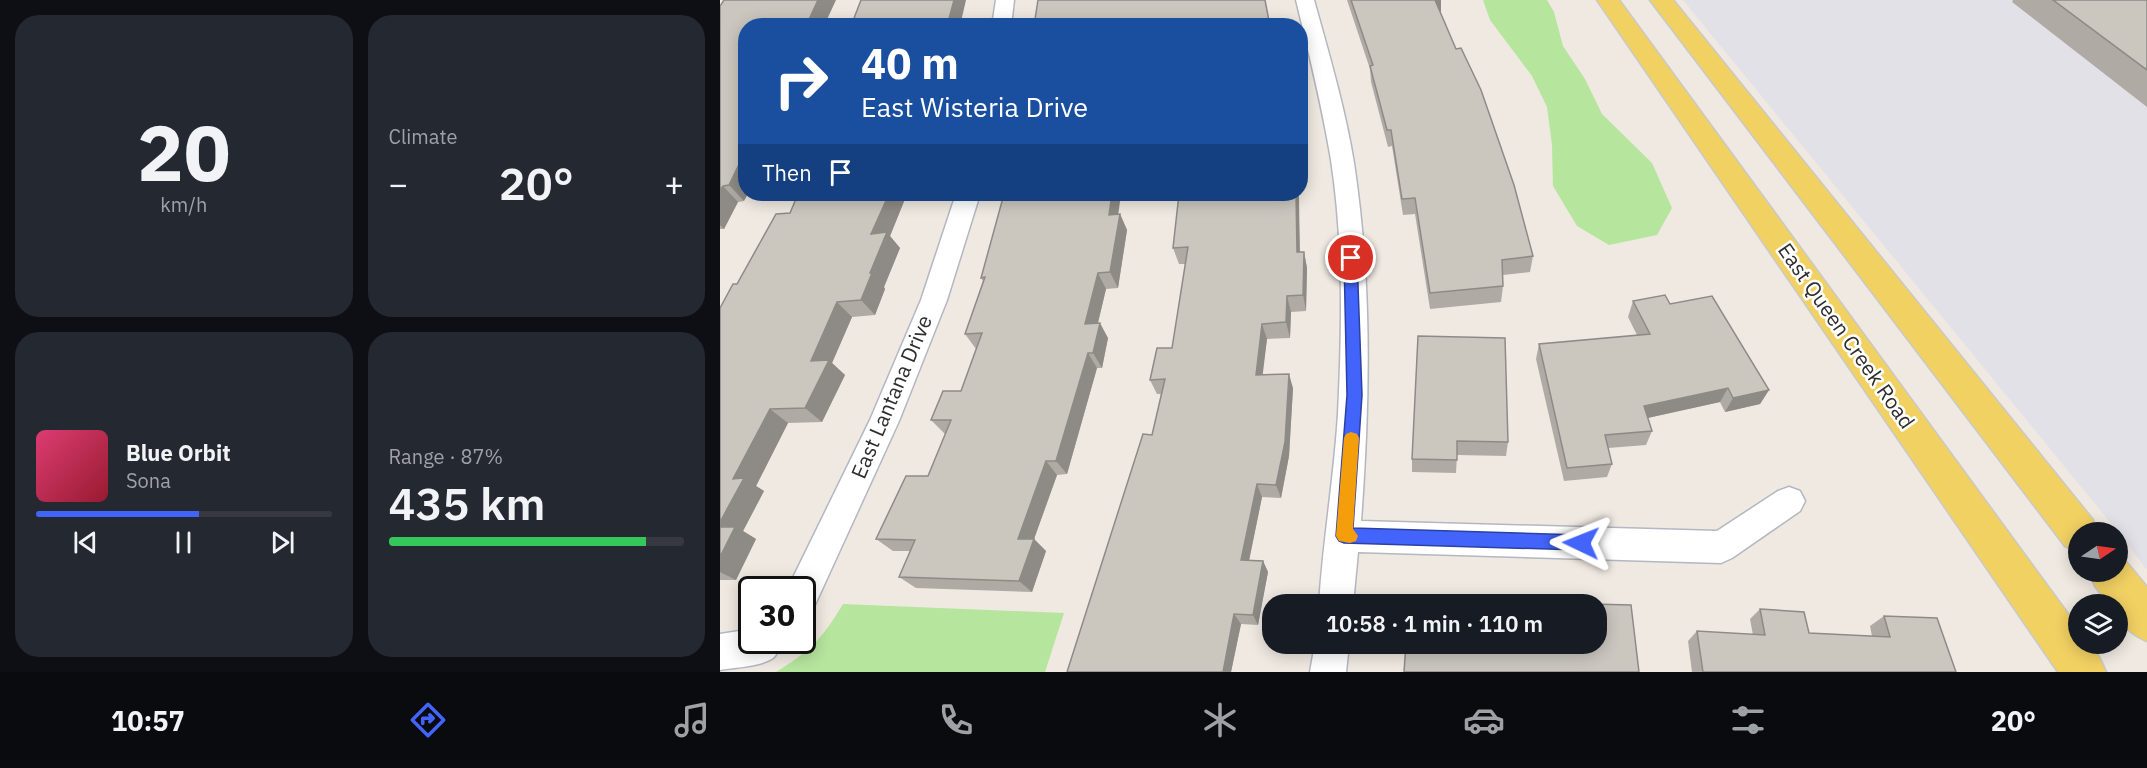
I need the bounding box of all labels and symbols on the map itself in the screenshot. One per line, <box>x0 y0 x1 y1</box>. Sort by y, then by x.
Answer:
pin <box>1325 232 1376 283</box>
street label: East Queen Creek Road <box>1772 237 1922 434</box>
street label: East Lantana Drive <box>844 311 938 483</box>
position arrow <box>1549 511 1613 575</box>
north arrow <box>2068 522 2128 582</box>
speed limit sign: 30 <box>738 576 816 654</box>

